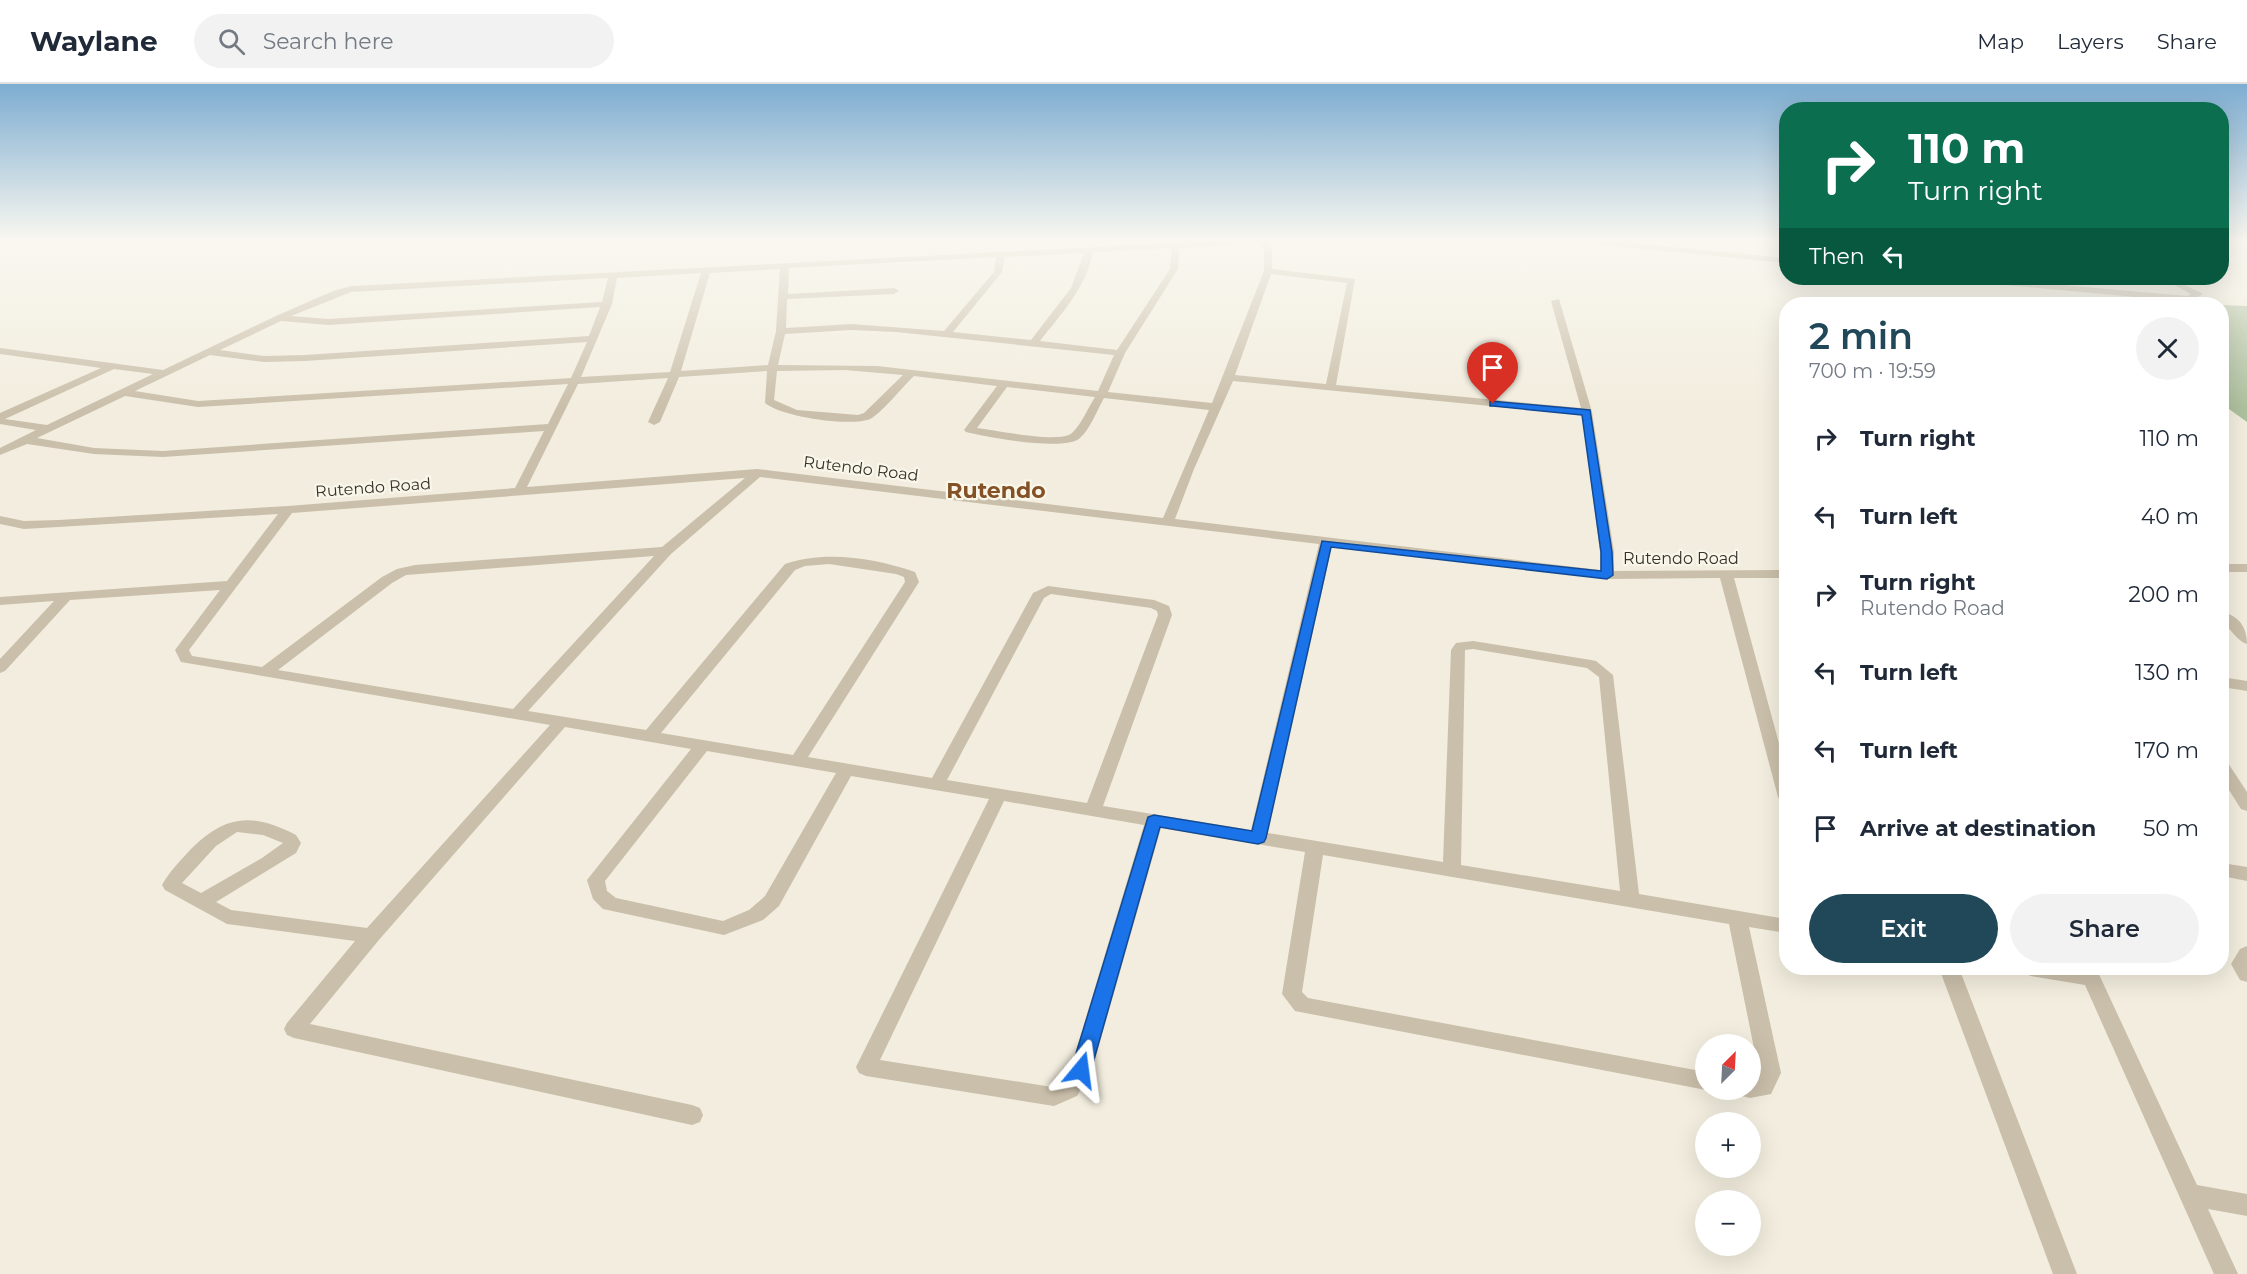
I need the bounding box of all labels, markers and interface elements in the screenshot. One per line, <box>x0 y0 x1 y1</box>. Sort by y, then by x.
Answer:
search box <box>194 14 614 68</box>
text: Waylane <box>30 24 158 58</box>
icon: search <box>215 25 248 58</box>
text: Search here <box>263 28 393 55</box>
text: Map <box>1977 29 2024 54</box>
text: Layers <box>2057 29 2124 54</box>
text: Share <box>2157 29 2217 54</box>
text: 110 m <box>1908 122 2025 174</box>
icon: right <box>1809 126 1887 204</box>
text: Turn right <box>1908 174 2043 207</box>
icon: left <box>1877 240 1910 273</box>
text: Then <box>1809 243 1865 270</box>
text: 2 min <box>1809 314 1913 358</box>
button: close <box>2136 317 2199 380</box>
pin <box>1467 342 1518 404</box>
icon: arrive <box>1476 351 1509 384</box>
text: 700 m · 19:59 <box>1809 359 1936 383</box>
icon: right <box>1809 422 1842 455</box>
text: Turn right <box>1860 425 1975 452</box>
text: 110 m <box>2139 425 2199 452</box>
street label: Rutendo Road <box>802 452 920 485</box>
street label: Rutendo Road <box>315 474 432 501</box>
district label: Rutendo <box>946 477 1046 504</box>
icon: left <box>1809 500 1842 533</box>
text: Turn left <box>1860 503 1958 530</box>
text: 40 m <box>2141 503 2199 530</box>
street label: Rutendo Road <box>1623 549 1739 568</box>
text: Turn right <box>1860 569 1975 596</box>
icon: right <box>1809 578 1842 611</box>
text: 200 m <box>2128 581 2199 608</box>
text: Rutendo Road <box>1860 596 2005 620</box>
icon: left <box>1809 656 1842 689</box>
text: Turn left <box>1860 659 1958 686</box>
text: 130 m <box>2135 659 2199 686</box>
icon: left <box>1809 734 1842 767</box>
text: Turn left <box>1860 737 1958 764</box>
text: 170 m <box>2135 737 2199 764</box>
icon: arrive <box>1809 812 1842 845</box>
text: Arrive at destination <box>1860 815 2096 842</box>
text: 50 m <box>2143 815 2199 842</box>
button: Exit <box>1809 894 1998 963</box>
button: Share <box>2010 894 2199 963</box>
north arrow <box>1695 1034 1761 1100</box>
map controls <box>1695 1034 1761 1256</box>
position arrow <box>1049 1038 1113 1102</box>
button: + <box>1695 1112 1761 1178</box>
button: − <box>1695 1190 1761 1256</box>

